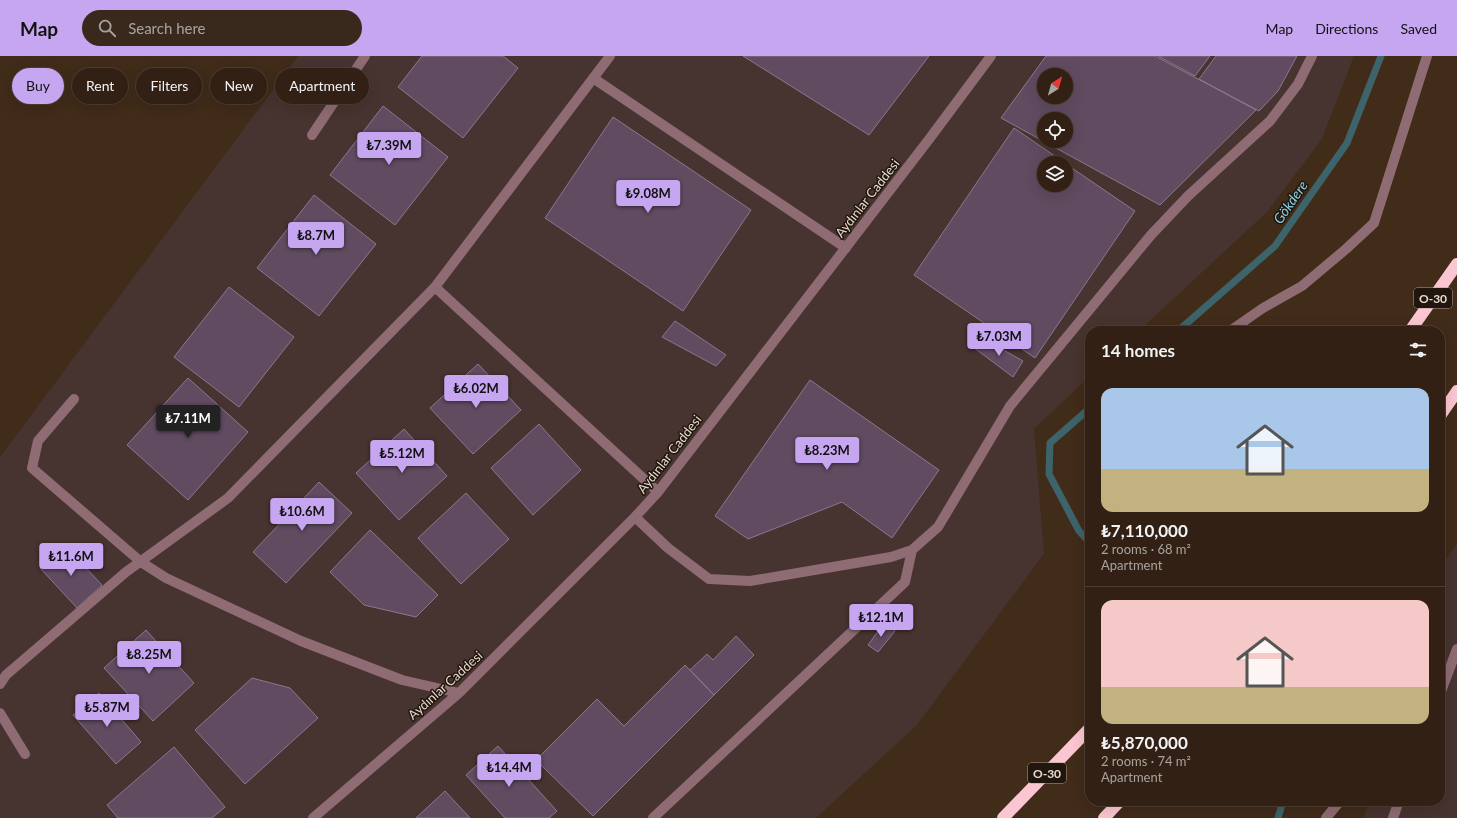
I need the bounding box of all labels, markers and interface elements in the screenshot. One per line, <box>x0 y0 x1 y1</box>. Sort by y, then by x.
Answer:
search box <box>82 10 362 46</box>
text: Map <box>20 17 58 40</box>
icon: search <box>96 17 118 39</box>
text: Search here <box>128 19 206 37</box>
text: Map <box>1266 20 1293 37</box>
text: Directions <box>1315 20 1378 37</box>
text: Saved <box>1400 20 1437 37</box>
chip: Buy <box>12 68 64 104</box>
chip: Rent <box>72 68 128 104</box>
chip: Filters <box>136 68 202 104</box>
chip: New <box>210 68 267 104</box>
chip: Apartment <box>275 68 369 104</box>
north arrow <box>1037 68 1073 104</box>
map controls <box>1037 68 1073 192</box>
button: locate <box>1037 112 1073 148</box>
pin: ₺7.39M <box>356 132 422 166</box>
text: ₺7.39M <box>366 137 412 153</box>
street label: Aydınlar Caddesi <box>831 156 903 240</box>
button: layers <box>1037 156 1073 192</box>
water label: Gökdere <box>1269 177 1311 227</box>
pin: ₺9.08M <box>615 180 681 214</box>
text: ₺9.08M <box>625 185 671 201</box>
pin: ₺8.7M <box>288 222 344 256</box>
text: ₺8.7M <box>297 227 335 243</box>
road number: O-30 <box>1414 288 1452 308</box>
pin: ₺7.03M <box>966 323 1032 357</box>
text: ₺7.03M <box>976 328 1022 344</box>
icon: filters <box>1407 339 1429 361</box>
text: 14 homes <box>1101 340 1175 361</box>
pin: ₺6.02M <box>443 375 509 409</box>
text: ₺6.02M <box>453 380 499 396</box>
pin: ₺7.11M <box>155 405 221 439</box>
text: ₺7.11M <box>165 410 211 426</box>
street label: Aydınlar Caddesi <box>633 412 705 496</box>
icon: home <box>1229 414 1301 486</box>
pin: ₺8.23M <box>794 437 860 471</box>
pin: ₺5.12M <box>369 440 435 474</box>
text: ₺8.23M <box>804 442 850 458</box>
text: ₺5.12M <box>379 445 425 461</box>
pin: ₺10.6M <box>269 498 335 532</box>
text: ₺10.6M <box>279 503 325 519</box>
text: ₺7,110,000 <box>1101 520 1188 541</box>
text: 2 rooms · 68 m² <box>1101 541 1191 557</box>
pin: ₺11.6M <box>38 543 104 577</box>
text: ₺11.6M <box>48 548 94 564</box>
text: Apartment <box>1101 557 1162 573</box>
pin: ₺12.1M <box>848 604 914 638</box>
text: ₺12.1M <box>858 609 904 625</box>
icon: home <box>1229 626 1301 698</box>
pin: ₺8.25M <box>116 641 182 675</box>
text: ₺8.25M <box>126 646 172 662</box>
street label: Aydınlar Caddesi <box>404 647 486 723</box>
pin: ₺5.87M <box>74 694 140 728</box>
text: ₺5.87M <box>84 699 130 715</box>
text: ₺5,870,000 <box>1101 732 1188 753</box>
text: 2 rooms · 74 m² <box>1101 753 1191 769</box>
pin: ₺14.4M <box>476 754 542 788</box>
text: ₺14.4M <box>486 759 532 775</box>
road number: O-30 <box>1028 763 1066 783</box>
text: Apartment <box>1101 769 1162 785</box>

